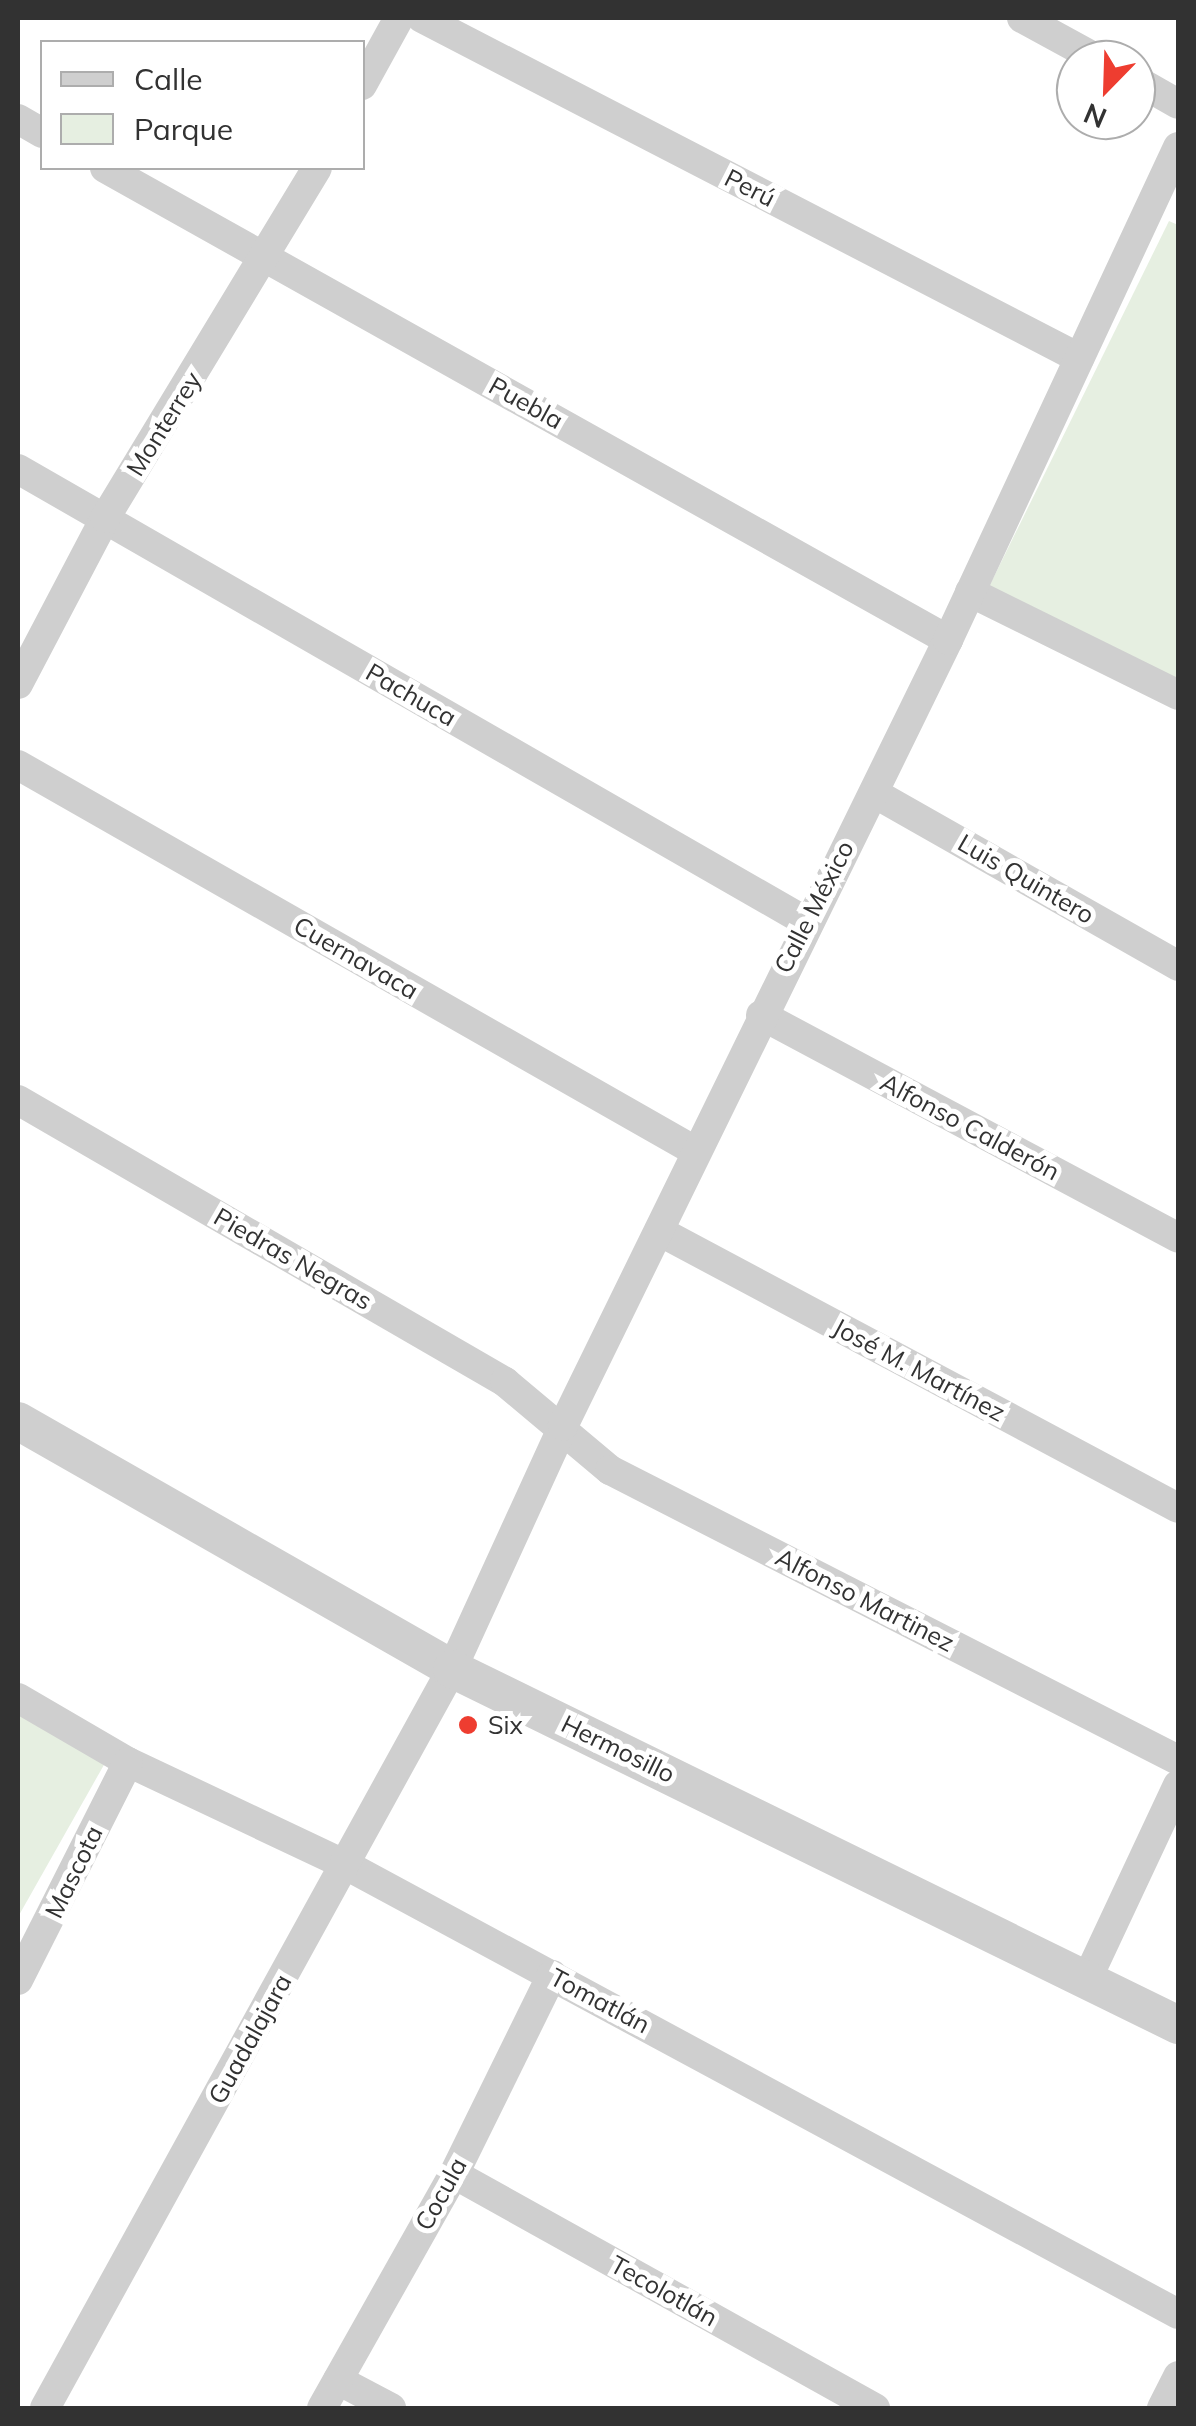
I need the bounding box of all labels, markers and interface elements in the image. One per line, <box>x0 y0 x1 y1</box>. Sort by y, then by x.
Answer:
legend <box>40 40 365 170</box>
north arrow <box>1056 40 1156 140</box>
text: Calle <box>134 60 203 98</box>
text: N <box>1078 96 1111 136</box>
text: Parque <box>134 110 233 148</box>
street label: Perú <box>720 163 780 213</box>
street label: Monterrey <box>120 366 208 482</box>
street label: Puebla <box>484 370 568 436</box>
street label: Pachuca <box>360 657 462 733</box>
street label: Luis Quintero <box>953 828 1099 930</box>
street label: Calle México <box>768 836 860 978</box>
street label: Cuernavaca <box>288 910 424 1006</box>
street label: Alfonso Calderón <box>875 1067 1065 1187</box>
street label: Piedras Negras <box>209 1202 377 1316</box>
street label: José M. Martínez <box>828 1312 1010 1428</box>
street label: Alfonso Martinez <box>771 1542 959 1658</box>
street label: Hermosillo <box>556 1709 680 1789</box>
place label: Six <box>488 1710 523 1740</box>
marker: Six <box>457 1714 479 1736</box>
street label: Mascota <box>39 1821 109 1923</box>
street label: Tomatlán <box>545 1962 655 2040</box>
street label: Guadalajara <box>202 1969 298 2109</box>
street label: Cocula <box>409 2153 473 2235</box>
street label: Tecolotlán <box>605 2249 723 2333</box>

